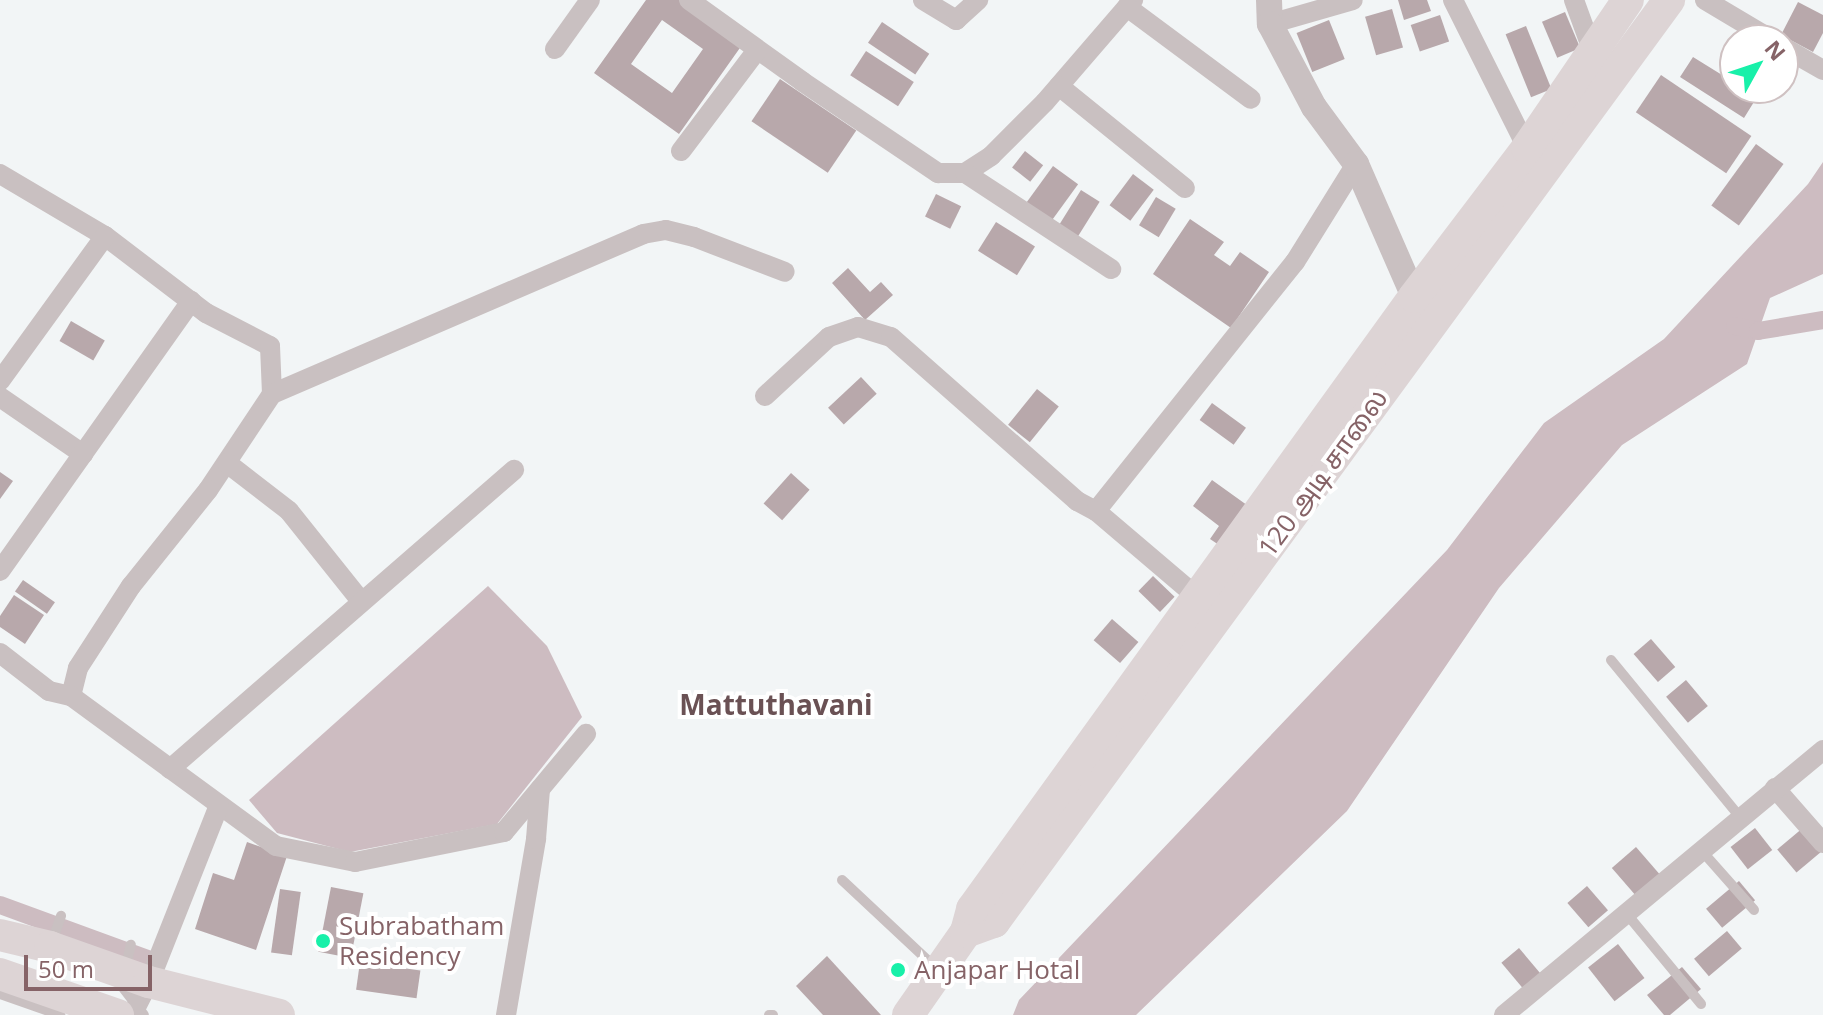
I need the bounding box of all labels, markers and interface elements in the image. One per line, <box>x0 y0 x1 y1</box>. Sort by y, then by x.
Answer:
north arrow <box>1719 24 1799 104</box>
text: N <box>1759 33 1793 66</box>
street label: 120 அடி சாலை <box>1252 383 1394 563</box>
district label: Mattuthavani <box>679 687 873 721</box>
place label: Subrabatham Residency <box>339 910 504 972</box>
marker: Subrabatham Residency <box>314 932 332 950</box>
scale bar <box>28 939 156 989</box>
text: 50 m <box>38 952 94 985</box>
place label: Anjapar Hotal <box>914 954 1080 986</box>
marker: Anjapar Hotal <box>889 961 907 979</box>

